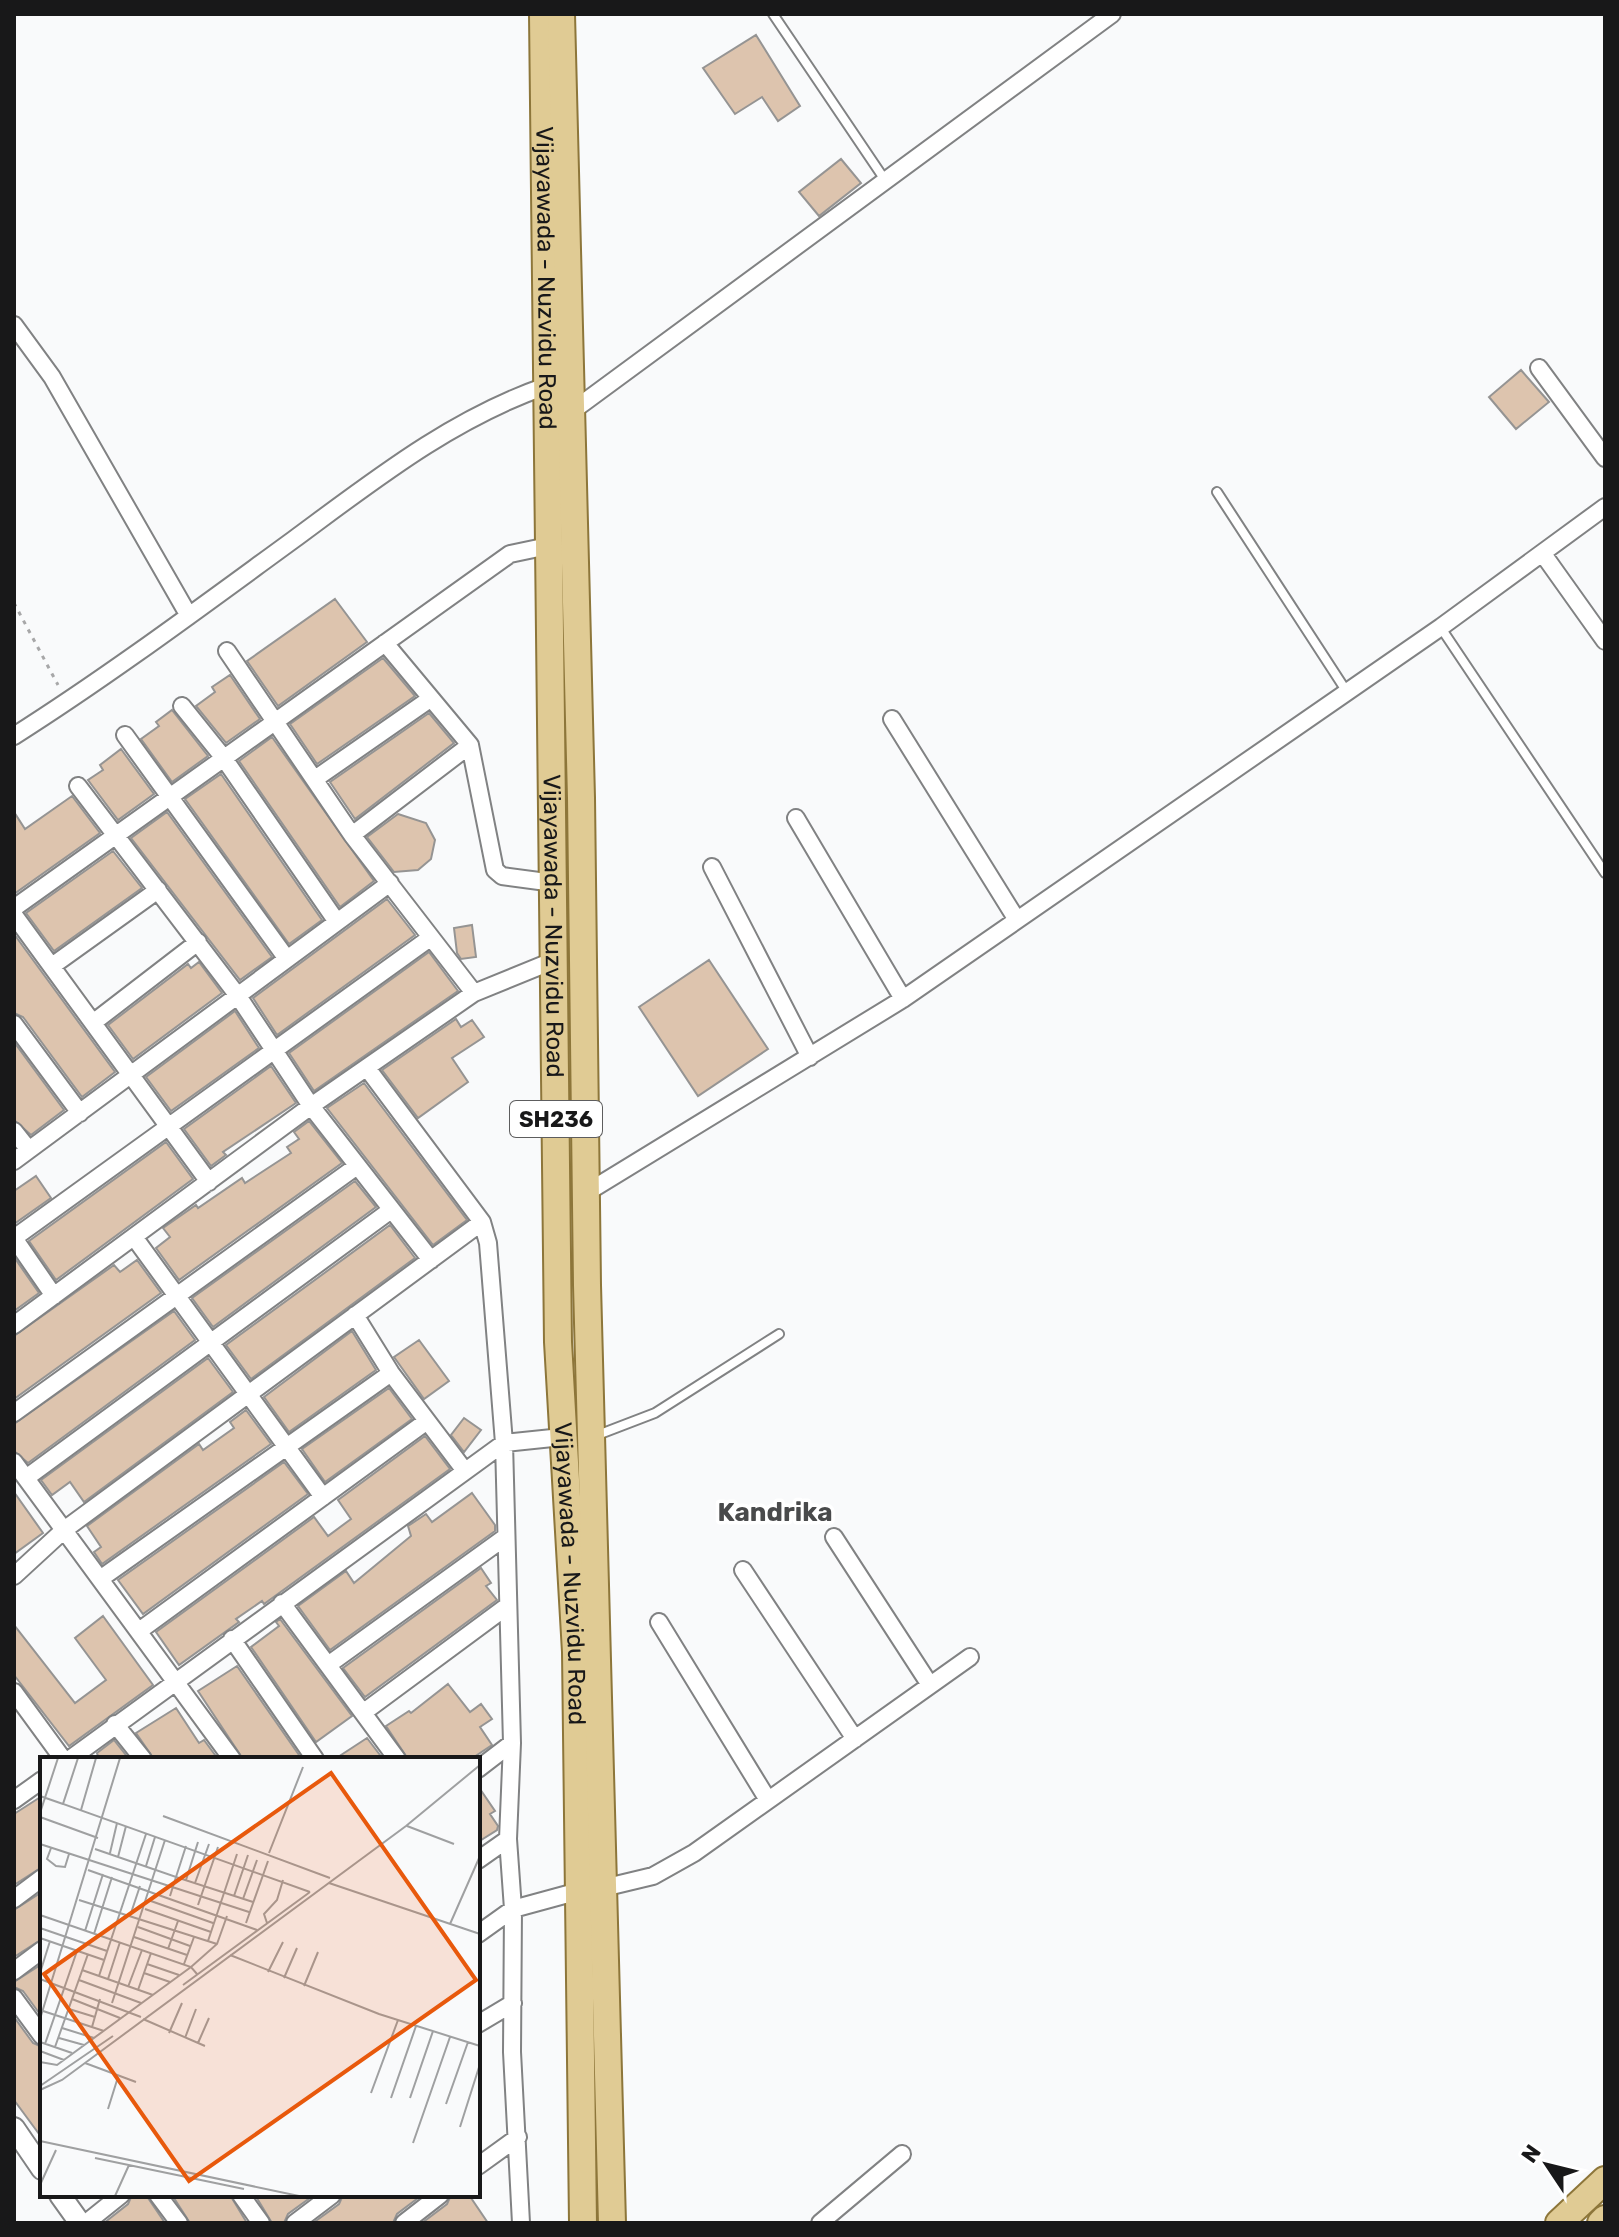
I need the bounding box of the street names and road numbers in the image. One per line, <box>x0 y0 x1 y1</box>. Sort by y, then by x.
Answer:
street label: Vijayawada - Nuzvidu Road <box>530 126 562 430</box>
street label: Vijayawada - Nuzvidu Road <box>538 774 569 1078</box>
road number: SH236 <box>510 1101 602 1137</box>
street label: Vijayawada - Nuzvidu Road <box>549 1421 591 1725</box>

